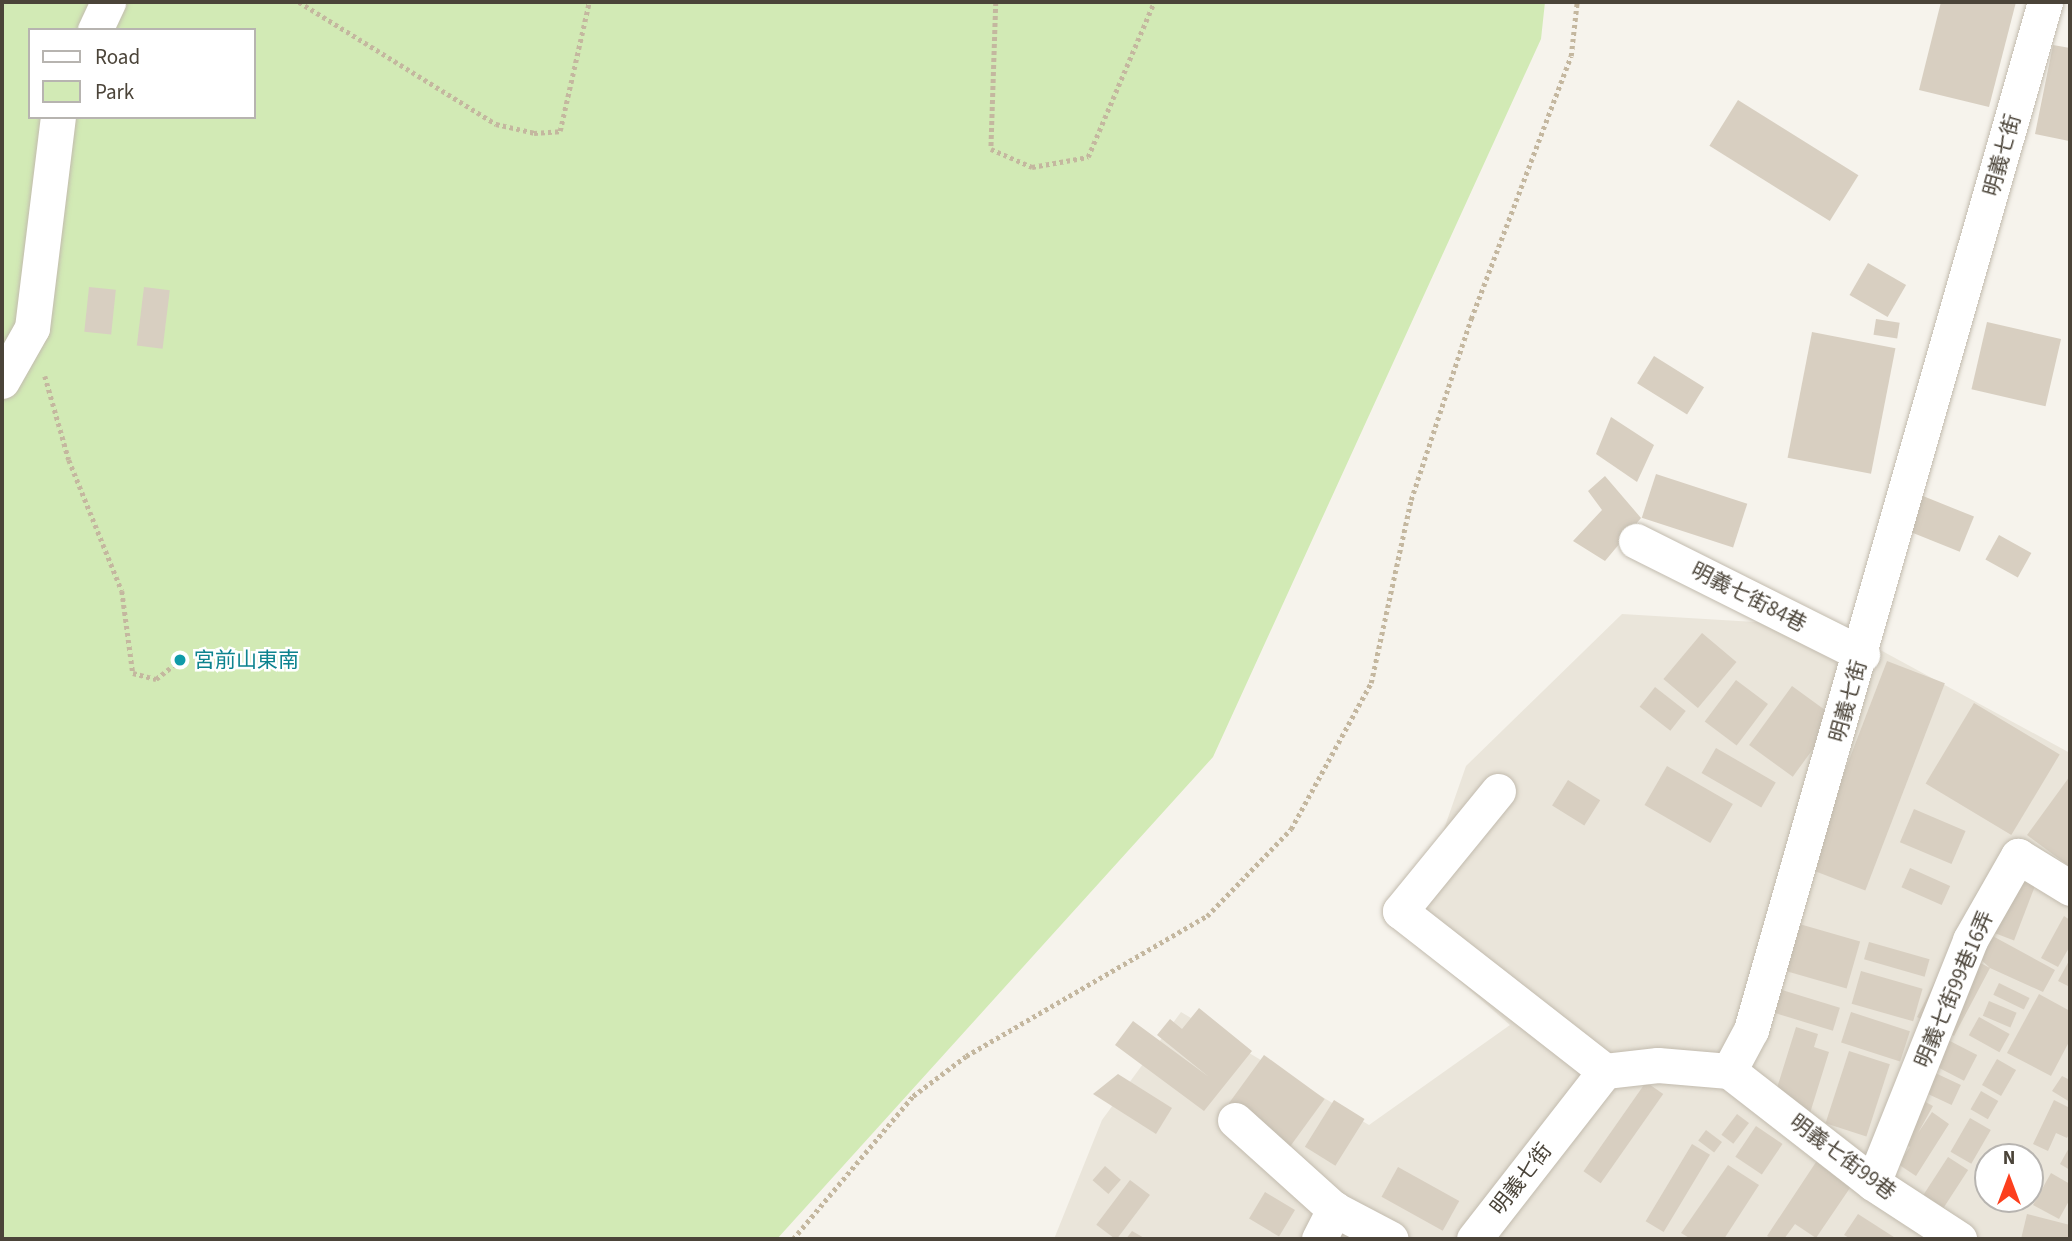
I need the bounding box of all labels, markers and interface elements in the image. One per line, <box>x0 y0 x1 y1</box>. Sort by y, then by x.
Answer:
legend <box>28 28 256 119</box>
text: Road <box>95 42 140 72</box>
text: Park <box>95 77 134 107</box>
street label: 明義七街 <box>1978 111 2026 199</box>
street label: 明義七街84巷 <box>1687 557 1811 637</box>
place label: 宮前山東南 <box>194 647 299 673</box>
marker: 宮前山東南 <box>172 652 188 668</box>
street label: 明義七街 <box>1824 657 1872 745</box>
street label: 明義七街99巷16弄 <box>1910 907 1998 1071</box>
street label: 明義七街99巷 <box>1785 1109 1901 1205</box>
street label: 明義七街 <box>1485 1138 1557 1220</box>
north arrow <box>1974 1143 2044 1213</box>
text: N <box>2003 1145 2015 1172</box>

